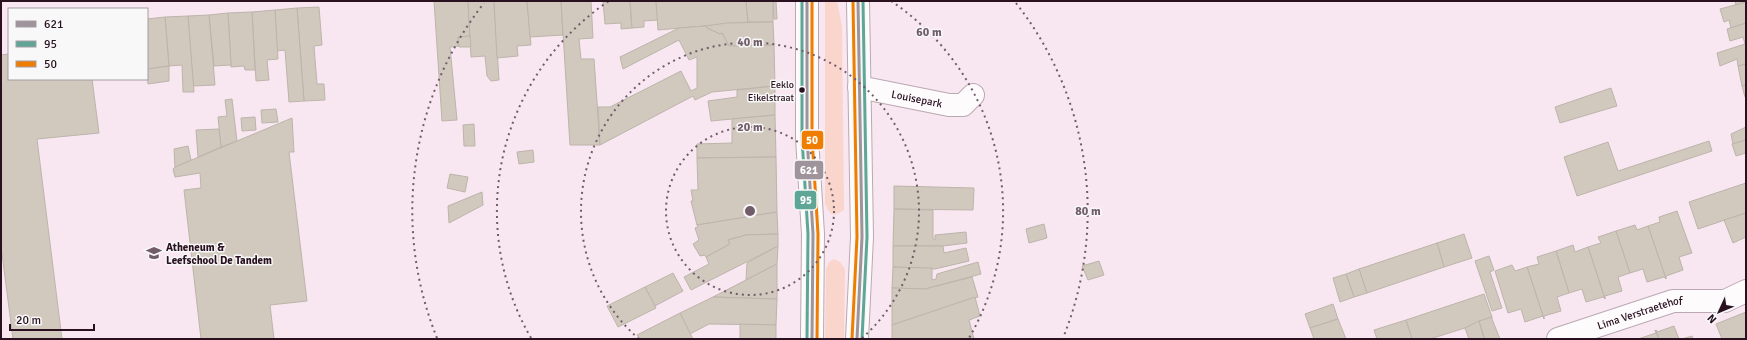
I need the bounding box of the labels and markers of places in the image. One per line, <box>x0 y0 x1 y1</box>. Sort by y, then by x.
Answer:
place label: Eeklo Eikelstraat <box>748 79 794 104</box>
marker: Eeklo Eikelstraat <box>797 85 807 95</box>
centre of rings <box>743 204 757 218</box>
place label: Atheneum & Leefschool De Tandem <box>166 241 272 267</box>
school or university icon: Atheneum & Leefschool De Tandem <box>145 244 163 262</box>

